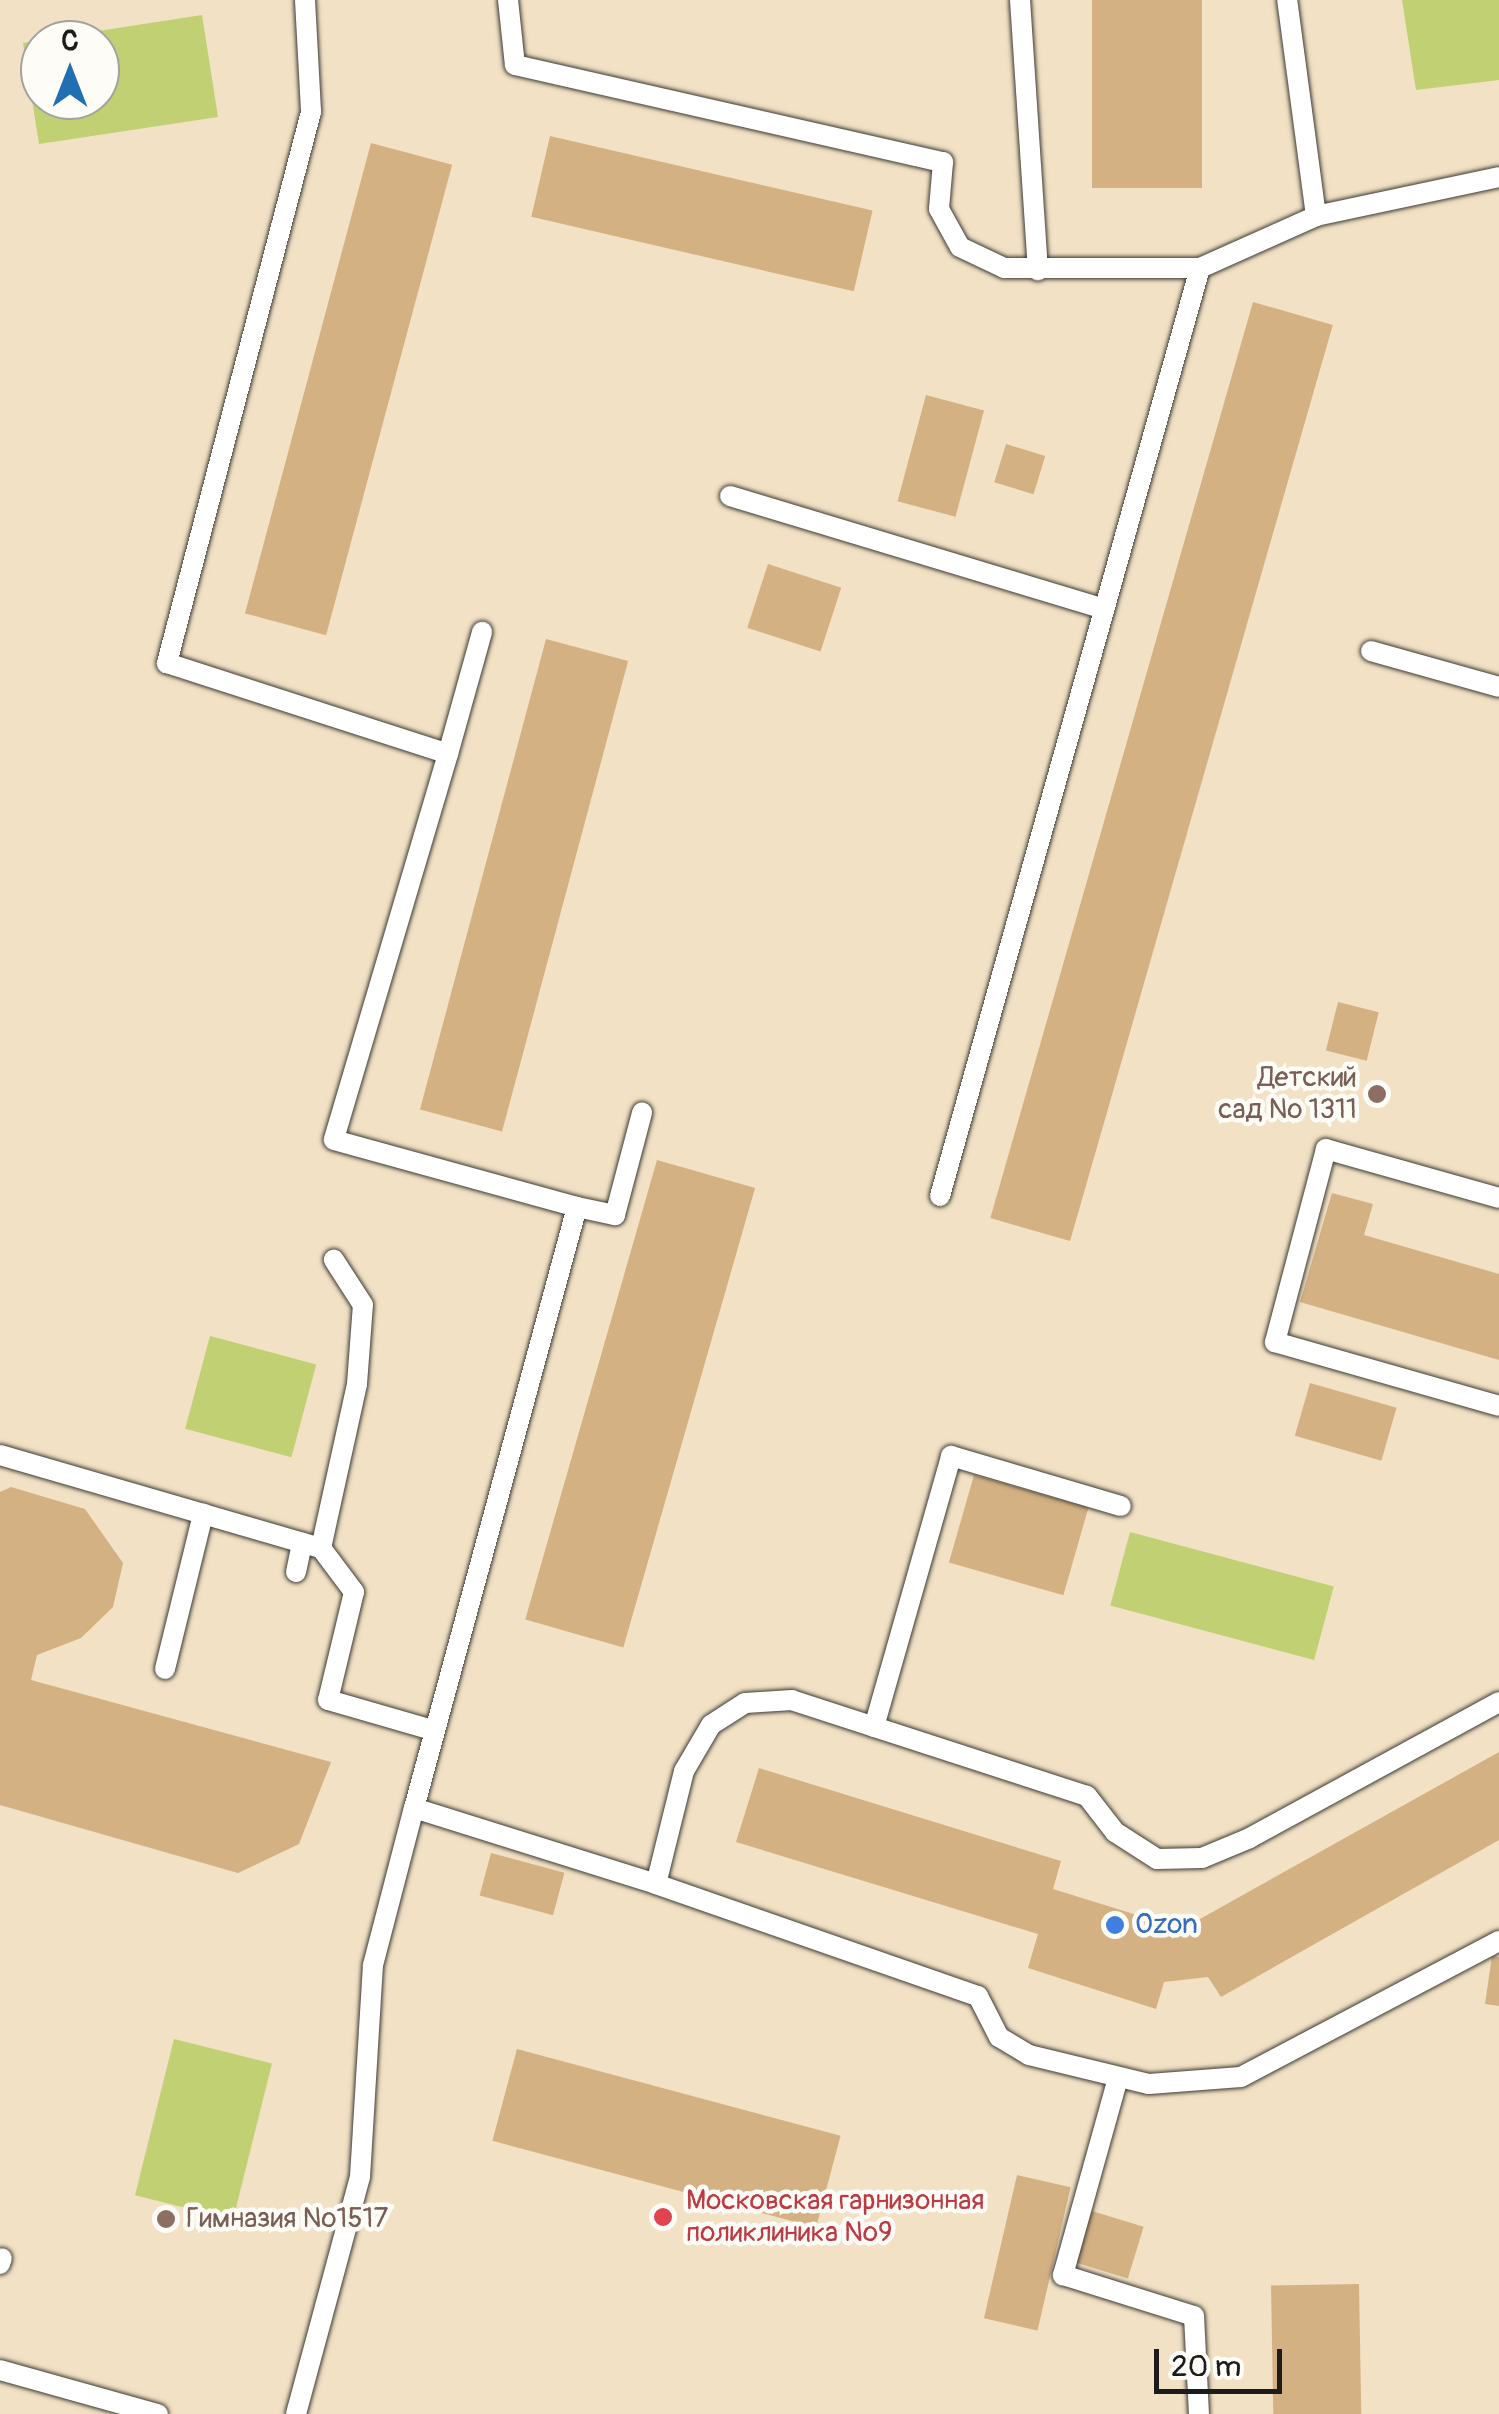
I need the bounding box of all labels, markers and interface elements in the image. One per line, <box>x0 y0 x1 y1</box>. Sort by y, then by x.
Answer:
north arrow <box>20 20 120 120</box>
text: С <box>61 24 79 59</box>
place label: Детский сад № 1311 <box>1218 1061 1357 1127</box>
marker: Детский сад № 1311 <box>1366 1083 1388 1105</box>
place label: Ozon <box>1135 1908 1198 1942</box>
marker: Ozon <box>1104 1914 1126 1936</box>
place label: Московская гарнизонная поликлиника №9 <box>686 2184 984 2250</box>
place label: Гимназия №1517 <box>186 2202 388 2236</box>
marker: Московская гарнизонная поликлиника №9 <box>650 2204 676 2230</box>
marker: Гимназия №1517 <box>155 2208 177 2230</box>
scale bar <box>1159 2329 1286 2391</box>
text: 20 m <box>1171 2348 1241 2385</box>

